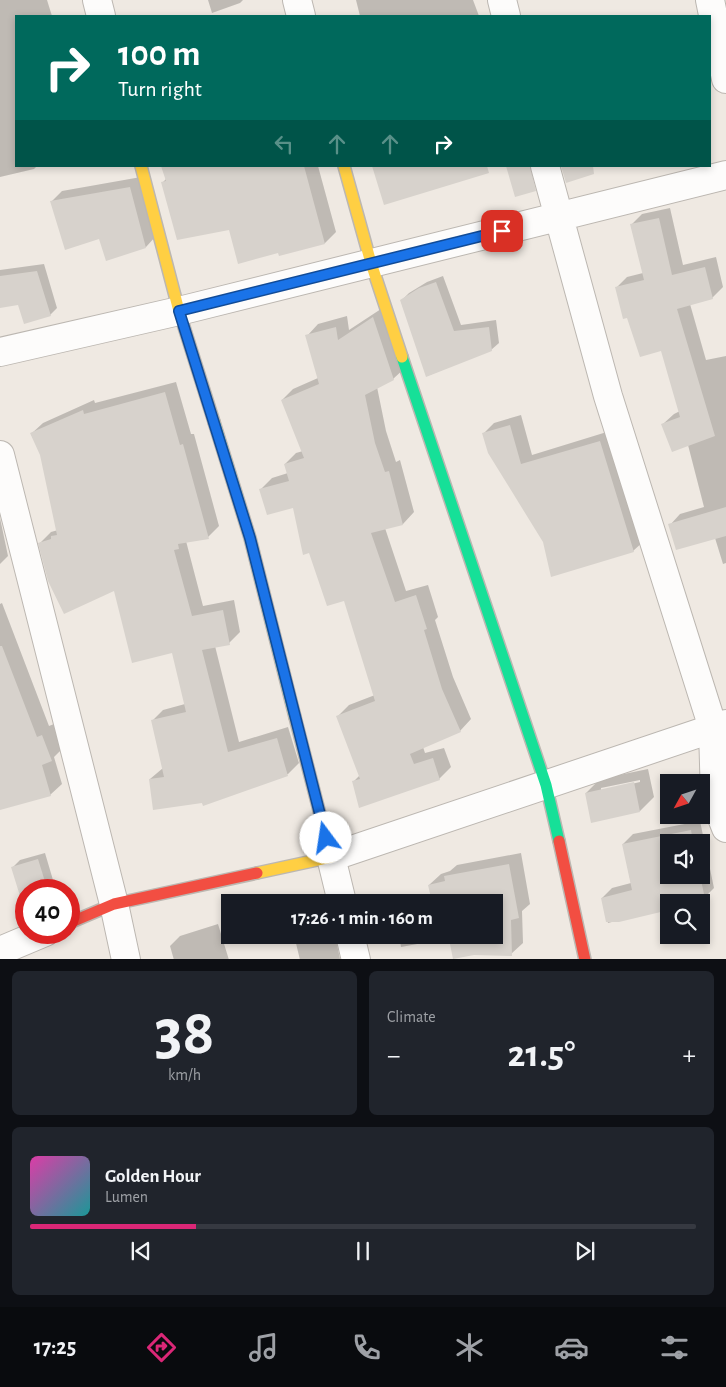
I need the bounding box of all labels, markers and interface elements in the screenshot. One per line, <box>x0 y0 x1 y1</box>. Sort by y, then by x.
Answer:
icon: right <box>35 35 100 100</box>
text: 100 m <box>118 37 201 72</box>
text: Turn right <box>118 78 202 100</box>
icon: left <box>270 130 298 158</box>
icon: ahead <box>323 130 351 158</box>
icon: ahead <box>376 130 404 158</box>
icon: right <box>429 130 457 158</box>
pin <box>481 210 523 252</box>
icon: arrive <box>488 217 516 245</box>
north arrow <box>660 774 710 824</box>
map controls <box>660 774 710 944</box>
position arrow <box>299 811 351 863</box>
button: sound <box>660 834 710 884</box>
speed limit sign: 40 <box>15 879 80 944</box>
button: search <box>660 894 710 944</box>
text: 17:26 · 1 min · 160 m <box>291 909 433 928</box>
text: 38 <box>154 1001 215 1066</box>
text: Climate <box>387 1009 436 1025</box>
text: 21.5° <box>508 1036 575 1074</box>
text: − <box>387 1042 400 1070</box>
text: + <box>683 1042 696 1070</box>
text: km/h <box>168 1067 201 1083</box>
text: Golden Hour <box>105 1167 201 1186</box>
text: Lumen <box>105 1189 148 1205</box>
icon: previous <box>127 1237 155 1265</box>
icon: pause <box>349 1237 377 1265</box>
icon: next <box>571 1237 599 1265</box>
icon: directions <box>144 1330 179 1365</box>
icon: music <box>246 1330 281 1365</box>
icon: phone <box>349 1330 384 1365</box>
icon: climate <box>452 1330 487 1365</box>
icon: car <box>554 1330 589 1365</box>
icon: filters <box>657 1330 692 1365</box>
text: 17:25 <box>34 1336 76 1358</box>

